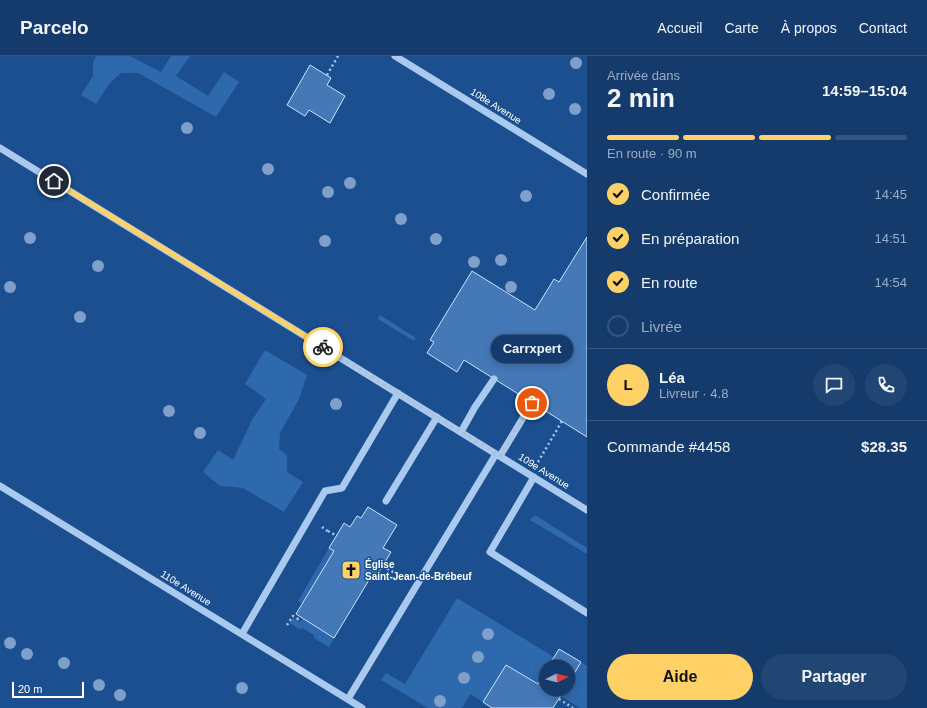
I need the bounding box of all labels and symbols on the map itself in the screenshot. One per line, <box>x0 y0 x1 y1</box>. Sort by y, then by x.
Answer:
street label: 108e Avenue <box>468 86 524 126</box>
pin <box>37 164 71 198</box>
courier <box>303 327 343 367</box>
callout: Carrxpert <box>491 335 573 363</box>
pin <box>515 386 549 420</box>
street label: 109e Avenue <box>516 451 572 491</box>
place label: Église Saint-Jean-de-Brébeuf <box>365 558 472 582</box>
church icon: Église Saint-Jean-de-Brébeuf <box>340 559 362 581</box>
street label: 110e Avenue <box>159 568 214 608</box>
north arrow <box>539 660 575 696</box>
scale bar <box>12 680 84 699</box>

